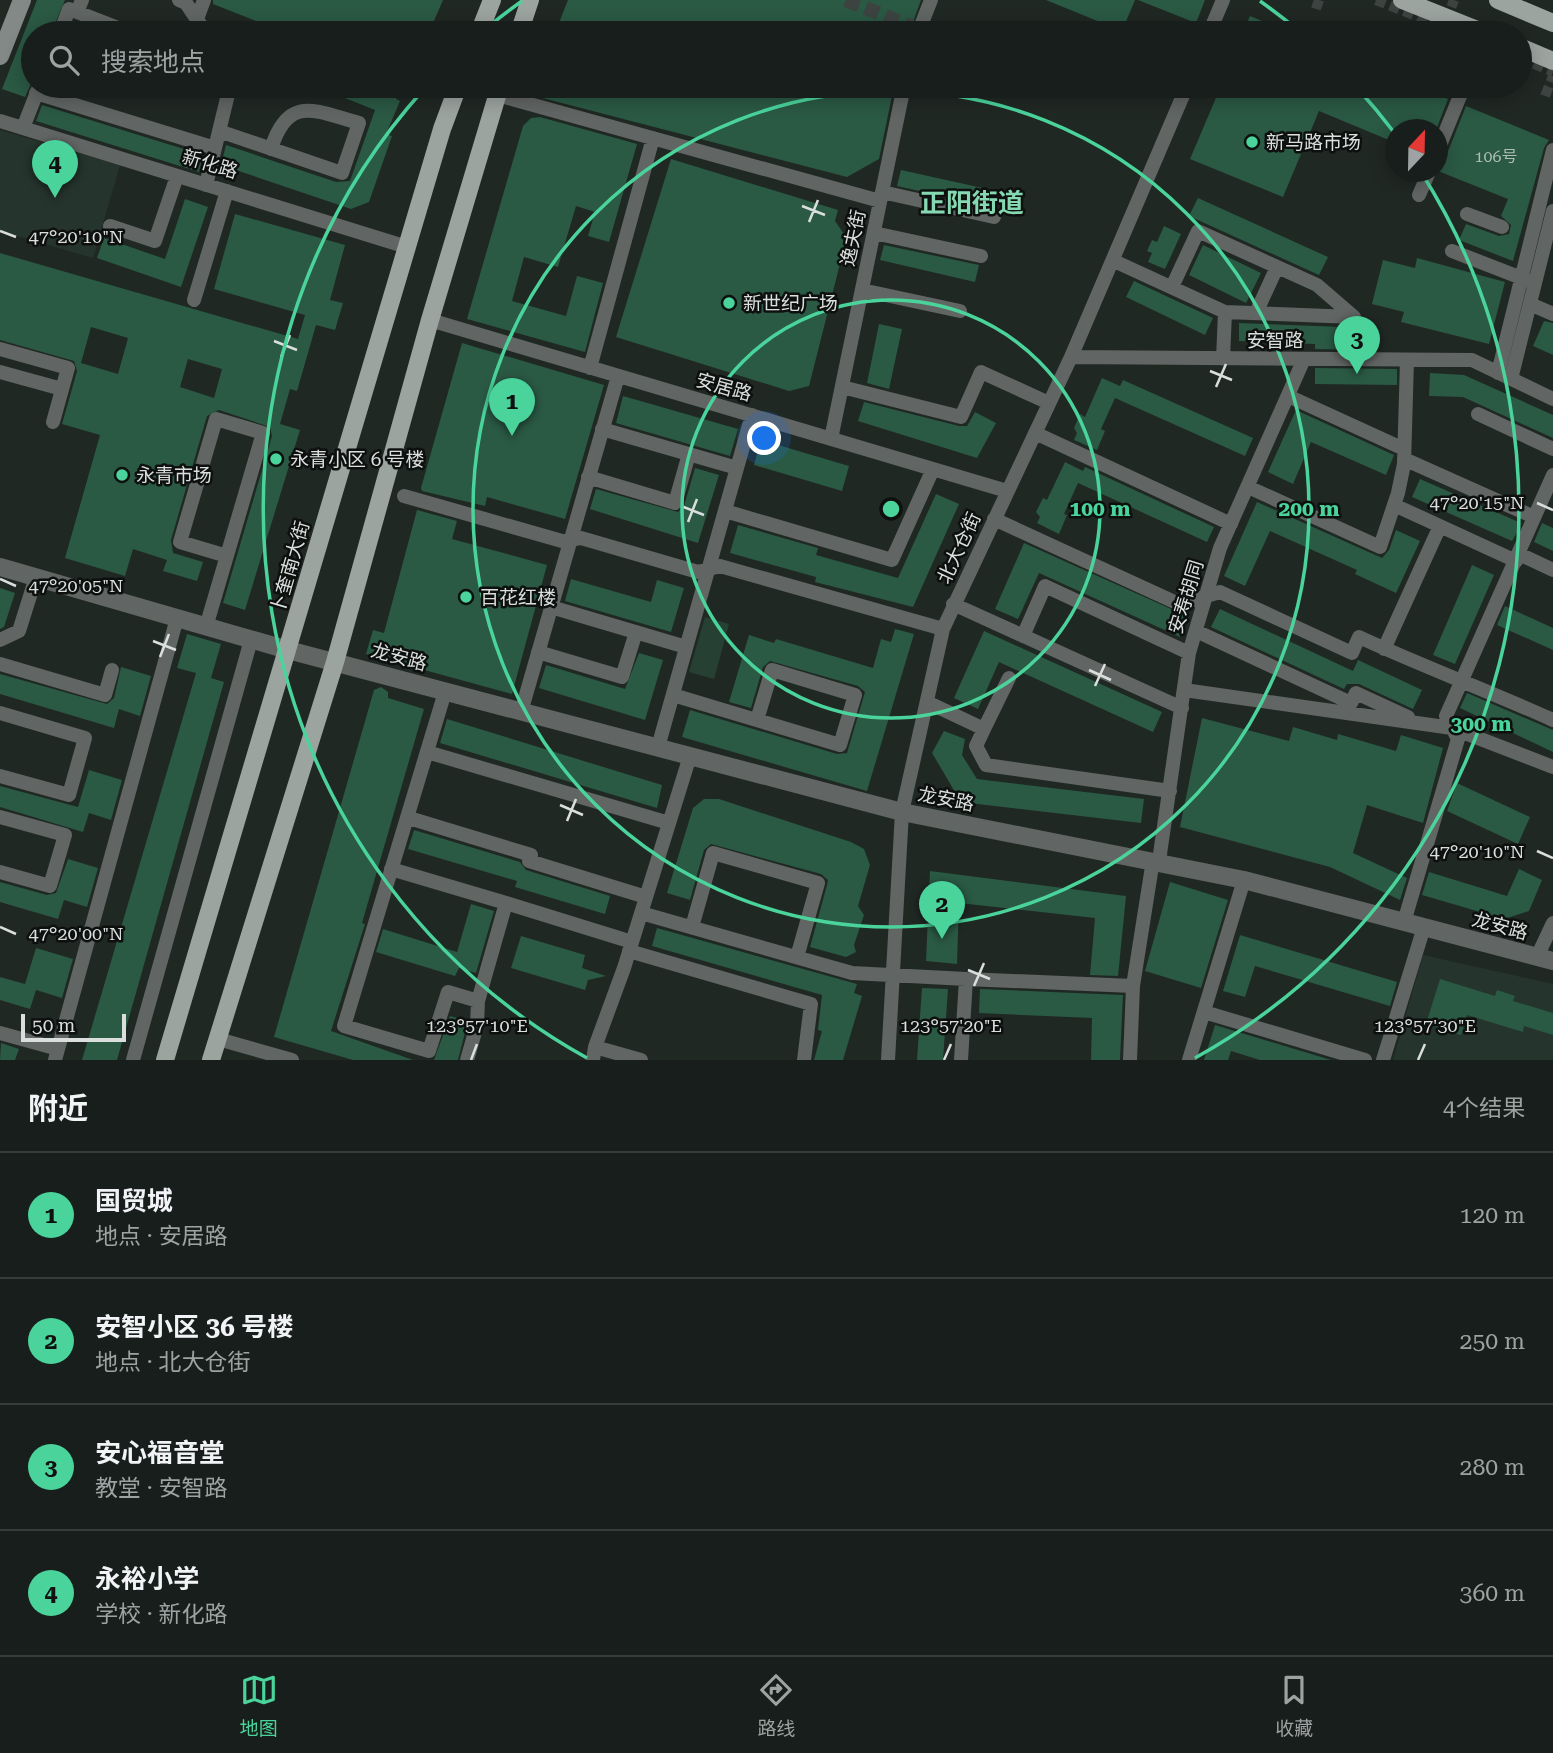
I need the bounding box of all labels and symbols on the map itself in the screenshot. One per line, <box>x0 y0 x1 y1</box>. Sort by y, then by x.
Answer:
north arrow <box>1385 119 1448 182</box>
place label: 新马路市场 <box>1266 131 1361 154</box>
marker: 新马路市场 <box>1244 134 1260 150</box>
pin: 4 <box>32 140 78 198</box>
street label: 新化路 <box>179 145 241 183</box>
house number: 106号 <box>1475 147 1517 166</box>
district label: 正阳街道 <box>920 188 1024 218</box>
street label: 逸夫街 <box>836 208 870 268</box>
text: 47°20'10"N <box>29 226 123 247</box>
place label: 新世纪广场 <box>743 292 838 315</box>
marker: 新世纪广场 <box>721 295 737 311</box>
pin: 3 <box>1334 316 1380 374</box>
street label: 安智路 <box>1246 329 1304 352</box>
street label: 安居路 <box>693 368 755 406</box>
pin: 1 <box>489 378 535 436</box>
your location <box>747 421 781 455</box>
place label: 永青小区 6 号楼 <box>290 448 424 471</box>
marker: 永青小区 6 号楼 <box>268 451 284 467</box>
place label: 永青市场 <box>136 464 212 487</box>
marker: 永青市场 <box>114 467 130 483</box>
text: 47°20'15"N <box>1430 492 1524 513</box>
centre of rings <box>879 497 903 521</box>
text: 100 m <box>1070 497 1130 521</box>
text: 200 m <box>1279 497 1339 521</box>
street label: 北大仓街 <box>933 509 985 587</box>
street label: 卜奎南大街 <box>266 518 314 616</box>
street label: 安寿胡同 <box>1164 557 1208 637</box>
text: 47°20'05"N <box>29 575 123 596</box>
place label: 百花红楼 <box>480 586 556 609</box>
marker: 百花红楼 <box>458 589 474 605</box>
street label: 龙安路 <box>368 639 430 675</box>
text: 300 m <box>1451 712 1511 736</box>
street label: 龙安路 <box>916 782 976 816</box>
text: 47°20'10"N <box>1430 841 1524 862</box>
pin: 2 <box>919 881 965 939</box>
street label: 龙安路 <box>1469 908 1531 944</box>
text: 47°20'00"N <box>29 923 123 944</box>
scale bar <box>21 1011 126 1043</box>
text: 123°57'10"E <box>426 1015 528 1036</box>
text: 123°57'20"E <box>900 1015 1002 1036</box>
text: 123°57'30"E <box>1374 1015 1476 1036</box>

